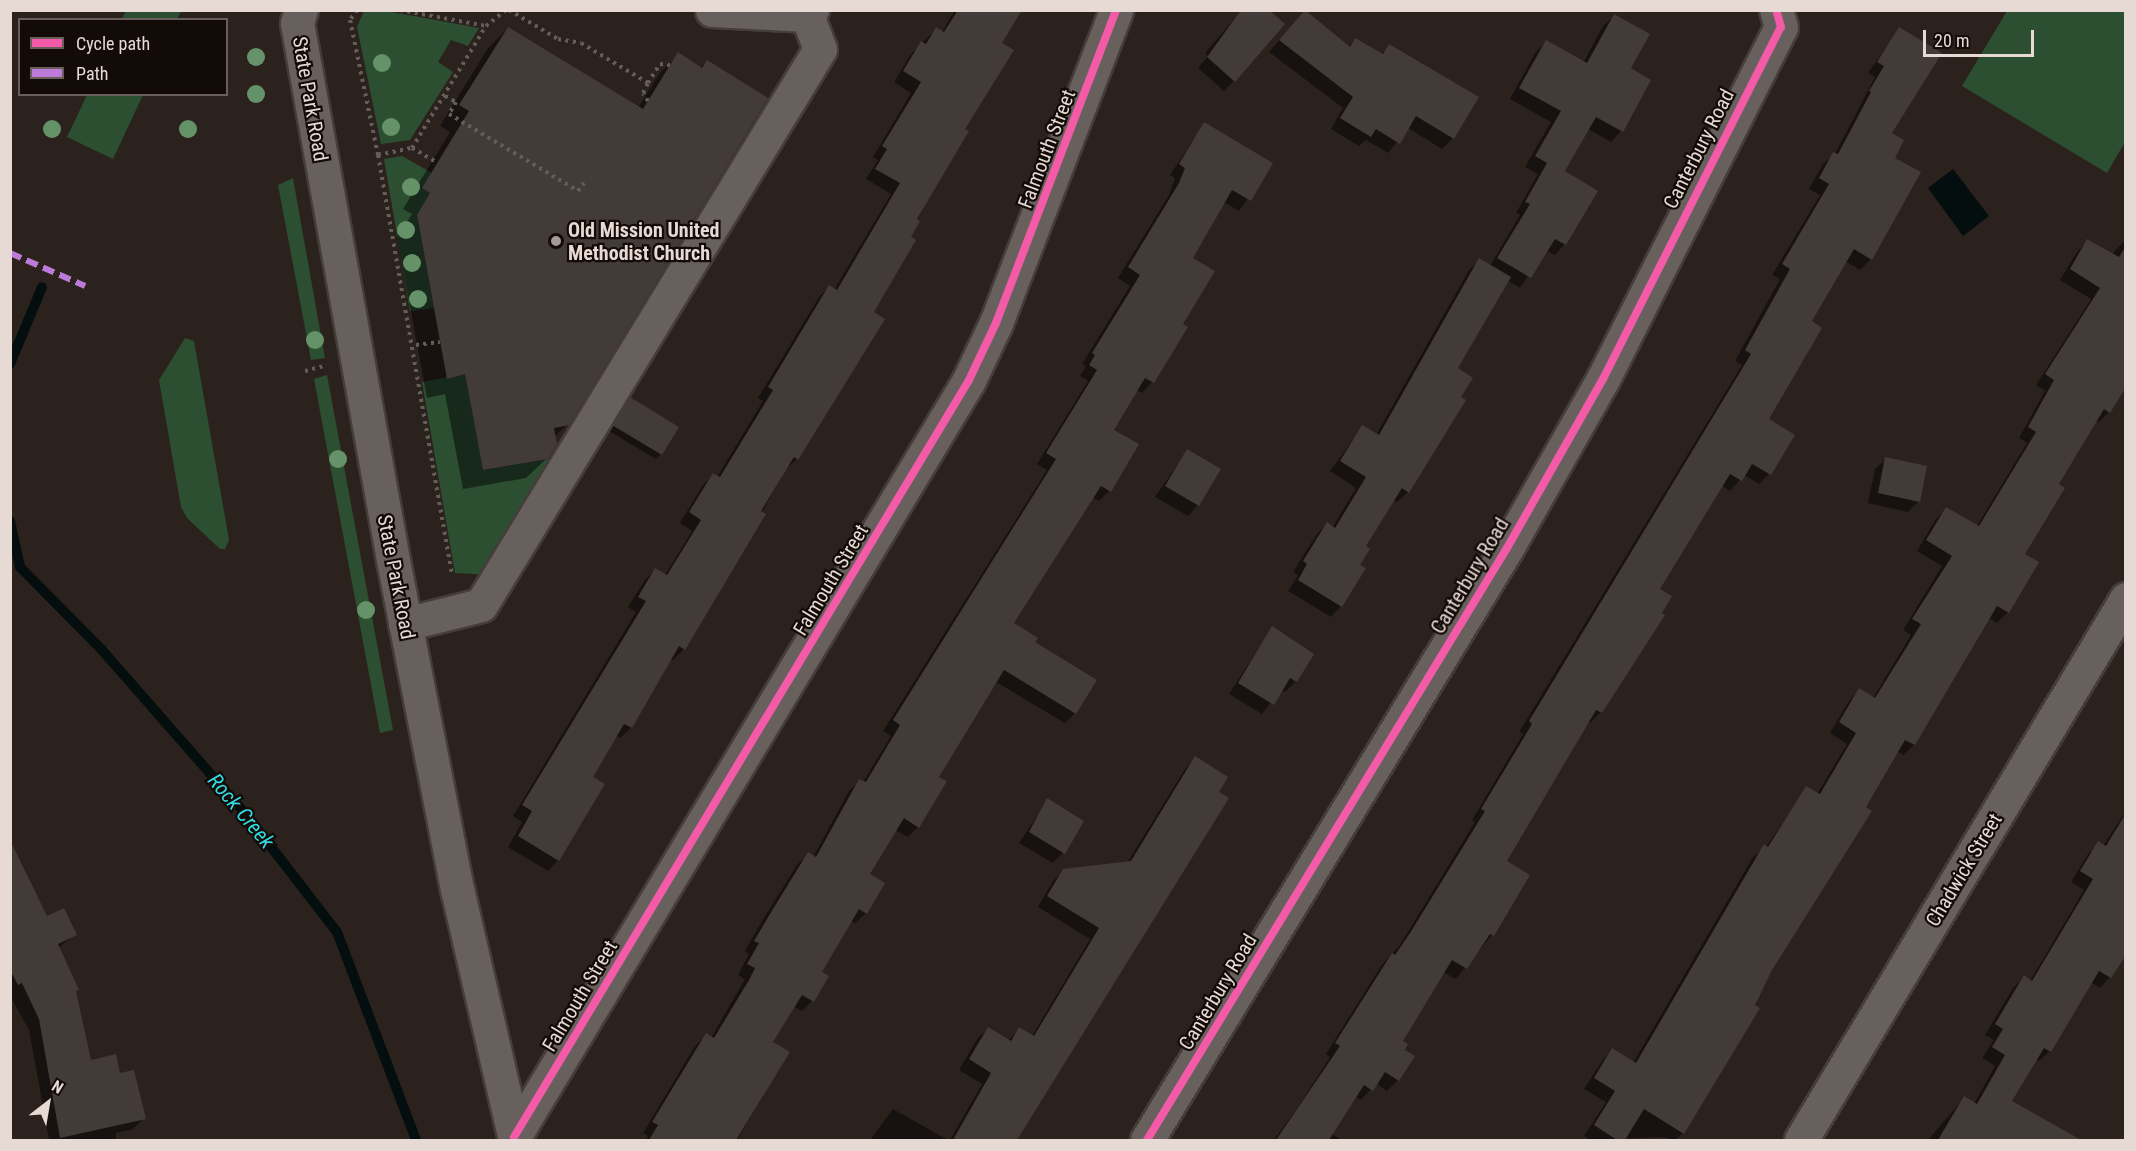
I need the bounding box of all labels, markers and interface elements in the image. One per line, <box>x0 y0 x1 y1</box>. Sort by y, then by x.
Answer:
legend <box>18 18 228 96</box>
scale bar <box>1926 18 2037 56</box>
text: 20 m <box>1934 30 1969 51</box>
text: Cycle path <box>76 33 150 54</box>
street label: State Park Road <box>287 35 333 163</box>
text: Path <box>76 63 109 84</box>
street label: Canterbury Road <box>1659 85 1739 213</box>
street label: Falmouth Street <box>1013 86 1081 212</box>
place label: Old Mission United Methodist Church <box>568 218 719 265</box>
marker: Old Mission United Methodist Church <box>549 234 563 248</box>
street label: State Park Road <box>372 513 420 641</box>
street label: Canterbury Road <box>1426 514 1514 638</box>
street label: Falmouth Street <box>788 520 874 640</box>
water label: Rock Creek <box>202 768 280 854</box>
street label: Chadwick Street <box>1921 809 2007 931</box>
street label: Canterbury Road <box>1174 930 1262 1054</box>
street label: Falmouth Street <box>537 936 623 1056</box>
north arrow <box>18 1073 78 1133</box>
text: N <box>48 1076 67 1098</box>

